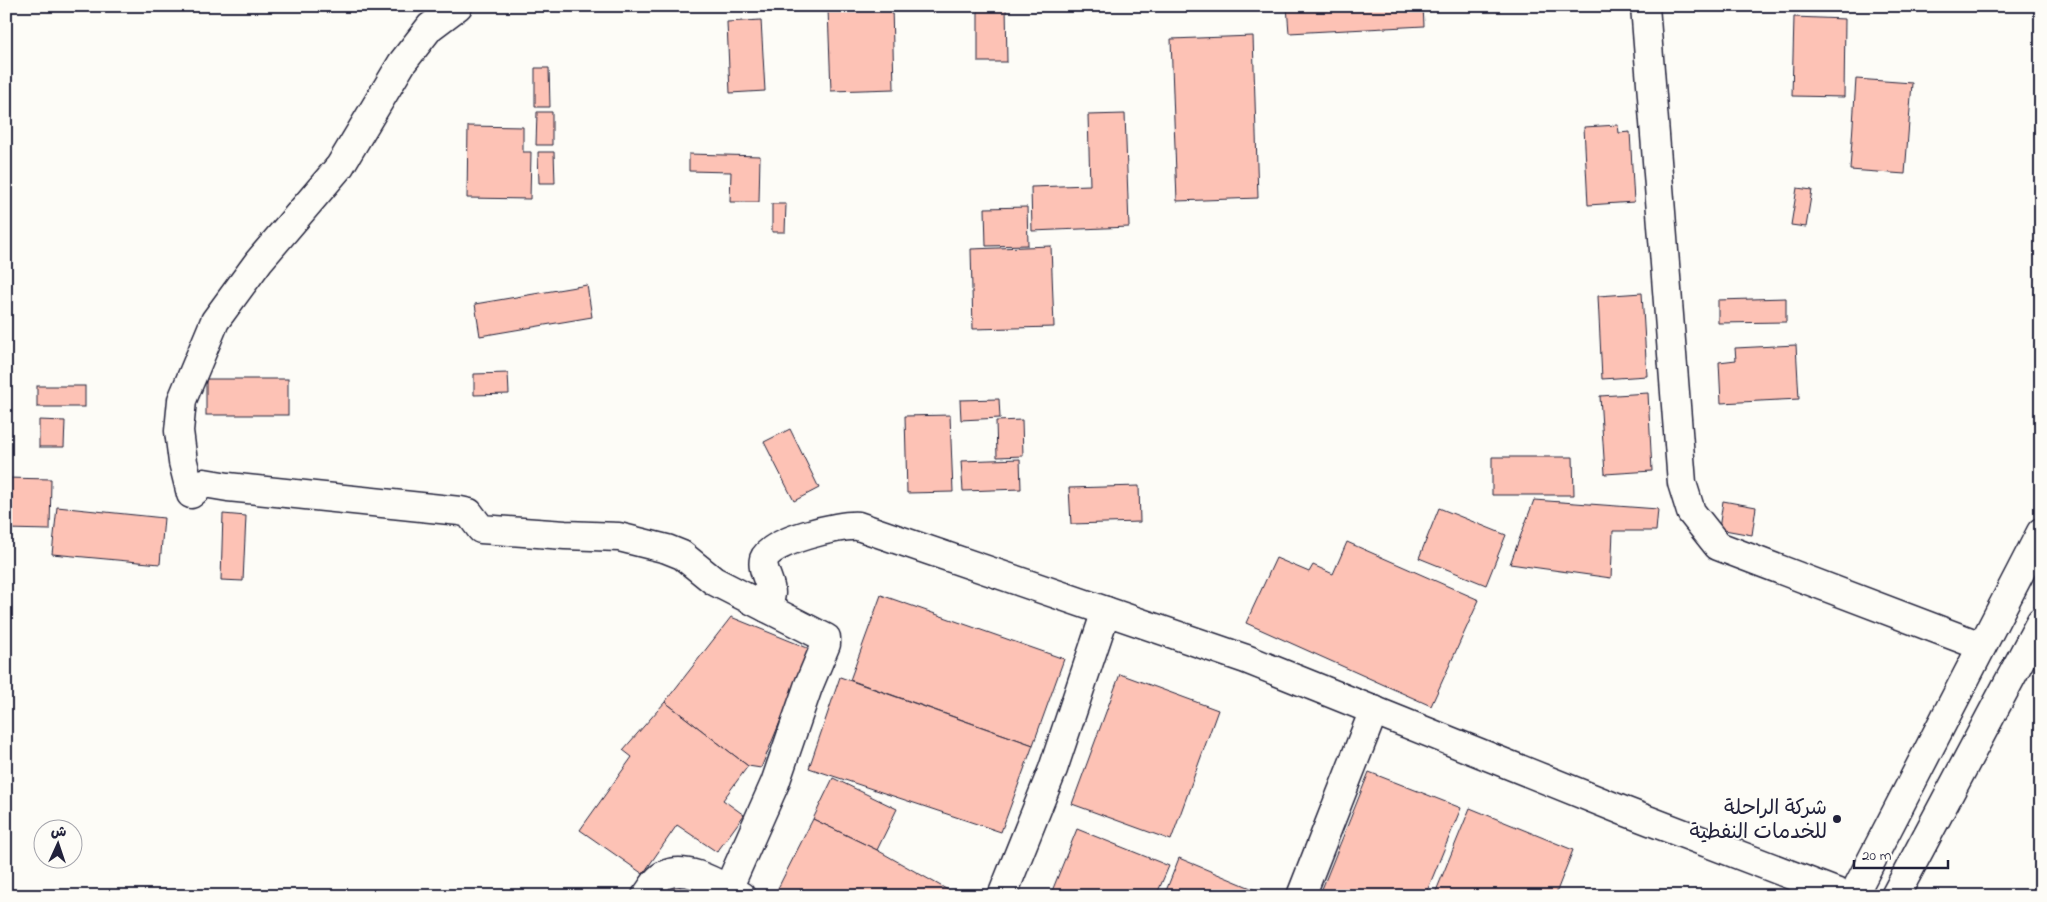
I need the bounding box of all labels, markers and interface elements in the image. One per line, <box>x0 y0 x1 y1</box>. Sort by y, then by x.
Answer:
place label: شركة الراحلة للخدمات النفطية <box>1690 794 1827 848</box>
marker: شركة الراحلة للخدمات النفطية <box>1831 813 1843 825</box>
north arrow <box>32 820 82 870</box>
text: ش <box>50 822 67 843</box>
scale bar <box>1854 837 1948 869</box>
text: 20 m <box>1862 845 1892 867</box>

